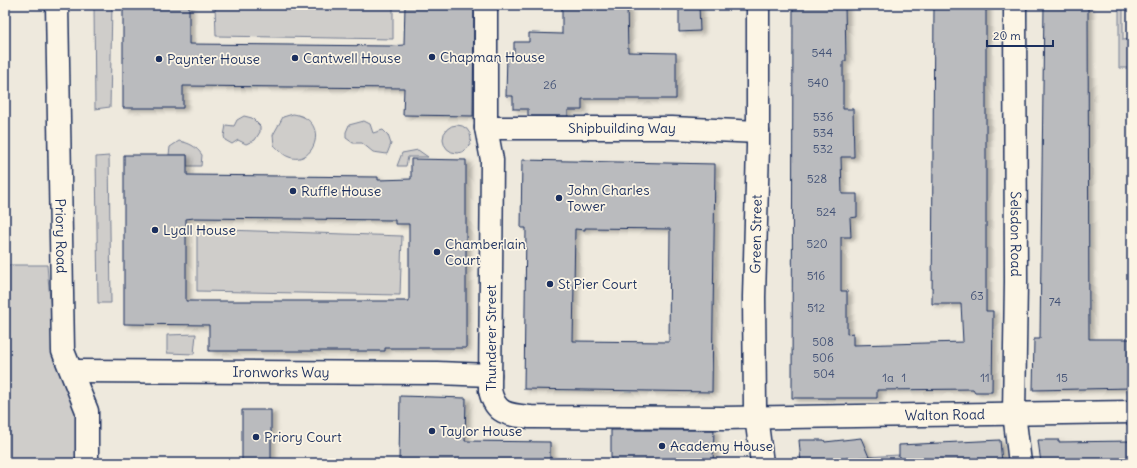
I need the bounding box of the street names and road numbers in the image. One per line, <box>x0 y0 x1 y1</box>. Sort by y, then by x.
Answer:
street label: Shipbuilding Way <box>568 119 676 137</box>
street label: Selsdon Road <box>1007 191 1025 277</box>
street label: Green Street <box>746 194 766 274</box>
street label: Priory Road <box>51 198 71 274</box>
street label: Thunderer Street <box>482 284 500 391</box>
street label: Ironworks Way <box>232 363 330 381</box>
street label: Walton Road <box>905 405 985 424</box>

